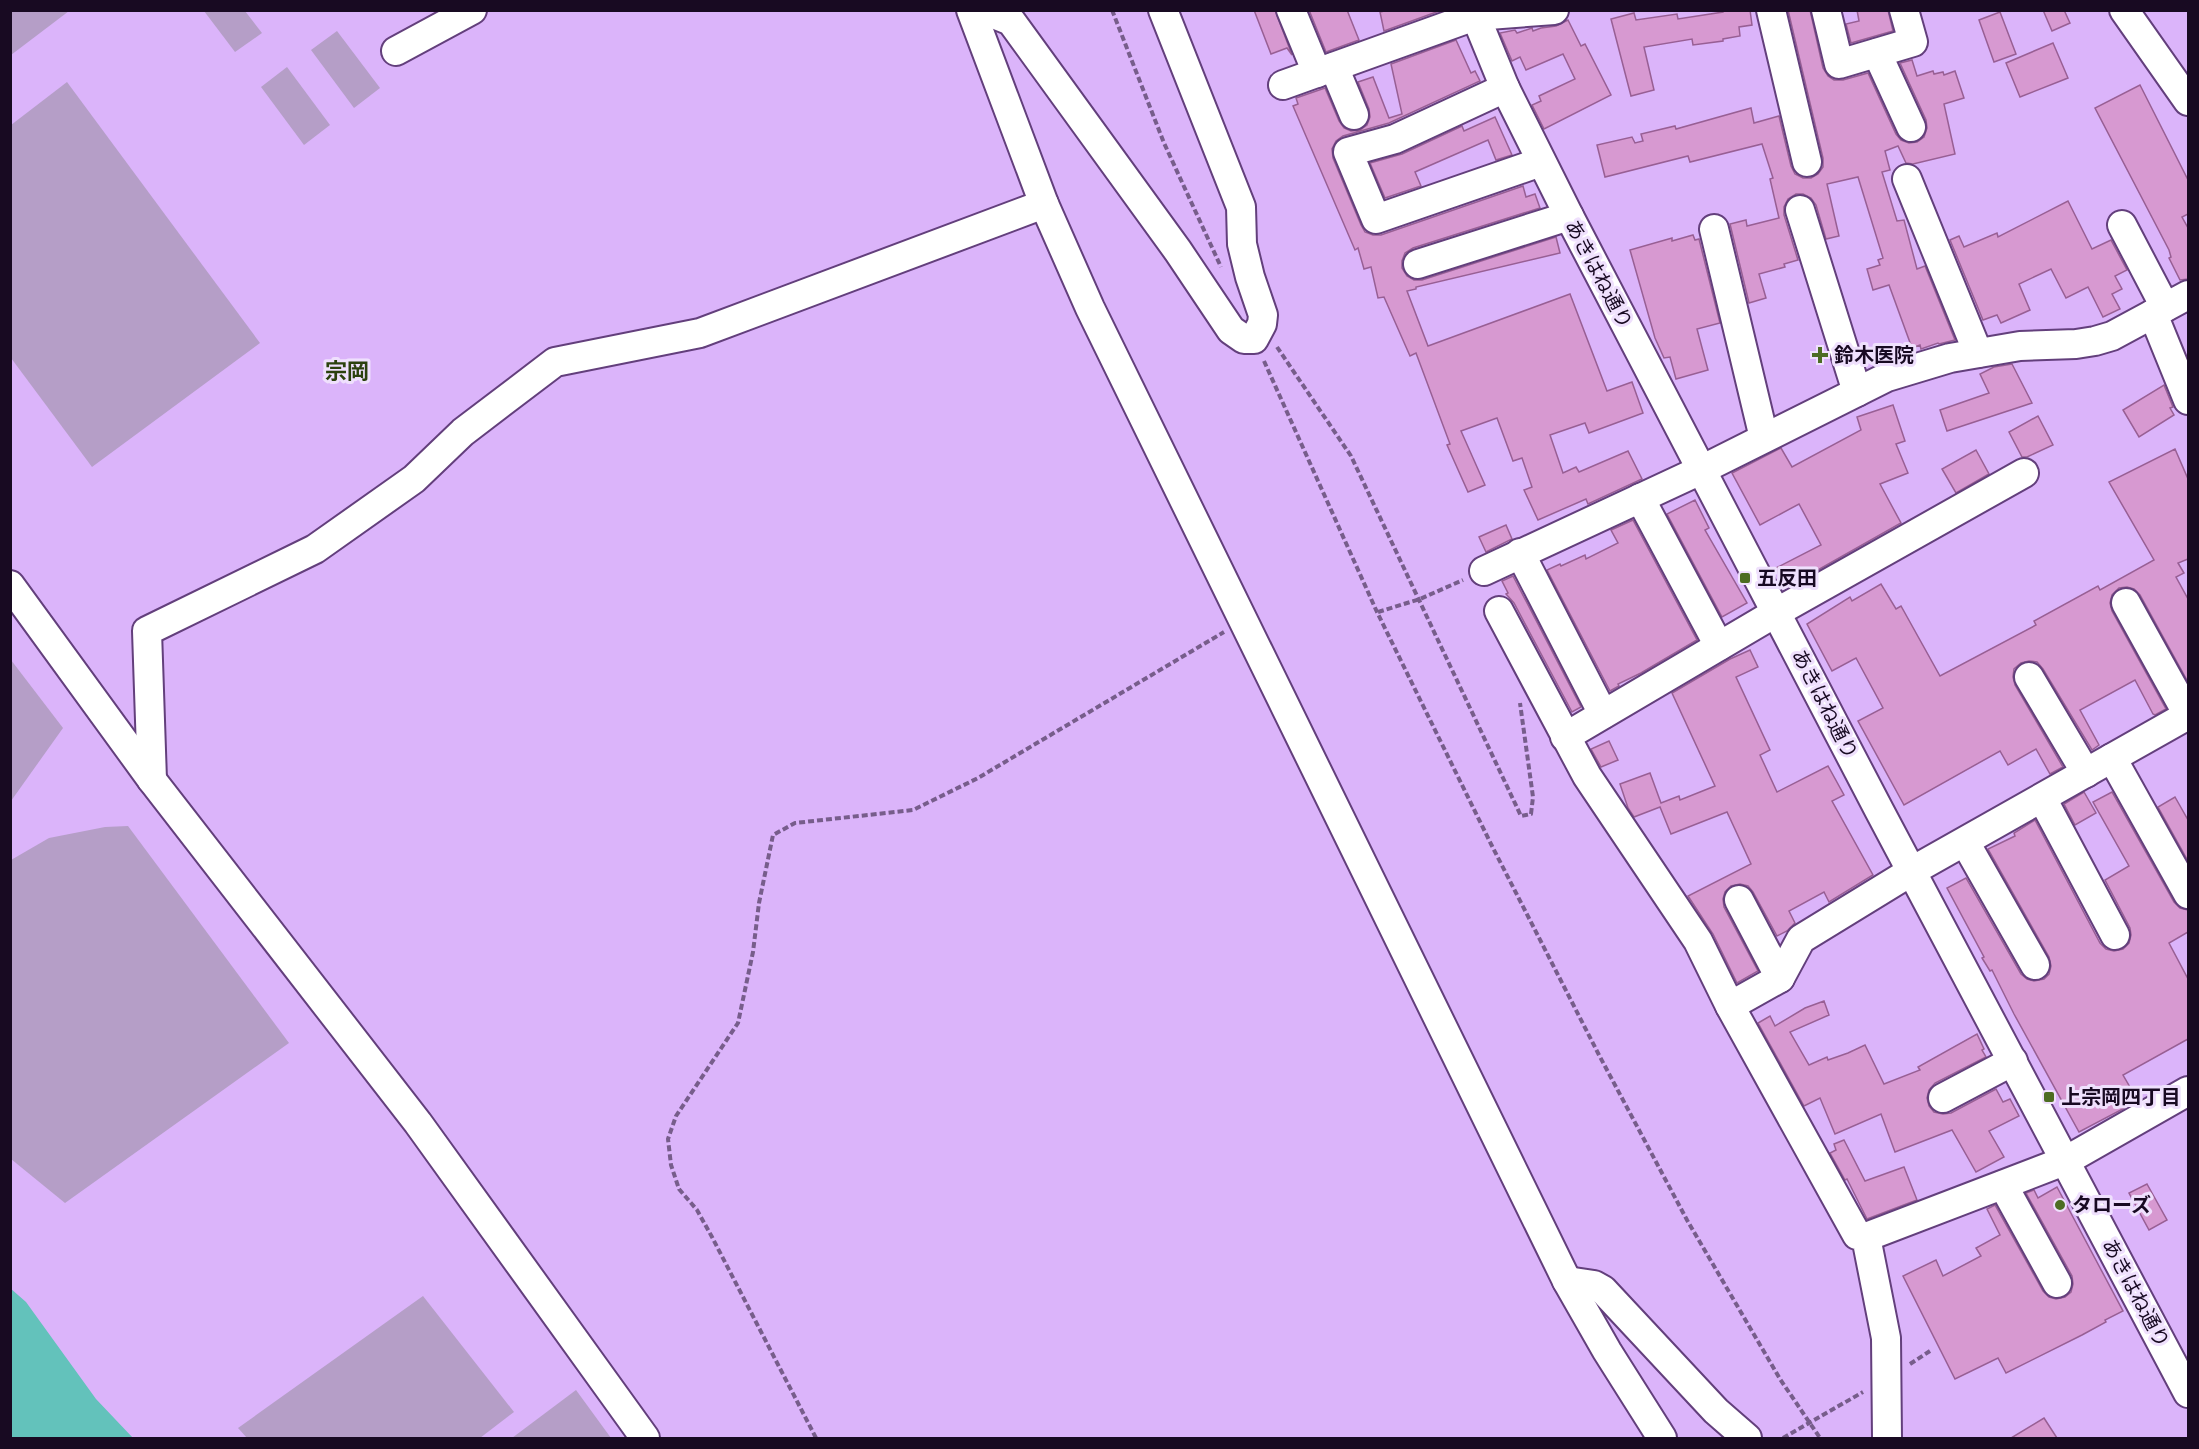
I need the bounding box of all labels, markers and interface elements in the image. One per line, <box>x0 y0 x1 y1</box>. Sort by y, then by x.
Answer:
street label: あきはね通り <box>1559 215 1639 333</box>
place label: 鈴木医院 <box>1834 342 1914 368</box>
marker: 鈴木医院 <box>1811 346 1829 364</box>
district label: 宗岡 <box>325 357 369 386</box>
place label: 五反田 <box>1757 565 1817 591</box>
marker: 五反田 <box>1738 571 1752 585</box>
street label: あきはね通り <box>1786 645 1864 763</box>
place label: 上宗岡四丁目 <box>2061 1084 2181 1110</box>
marker: 上宗岡四丁目 <box>2042 1090 2056 1104</box>
place label: タローズ <box>2072 1192 2151 1218</box>
marker: タローズ <box>2053 1198 2067 1212</box>
street label: あきはね通り <box>2096 1234 2176 1352</box>

